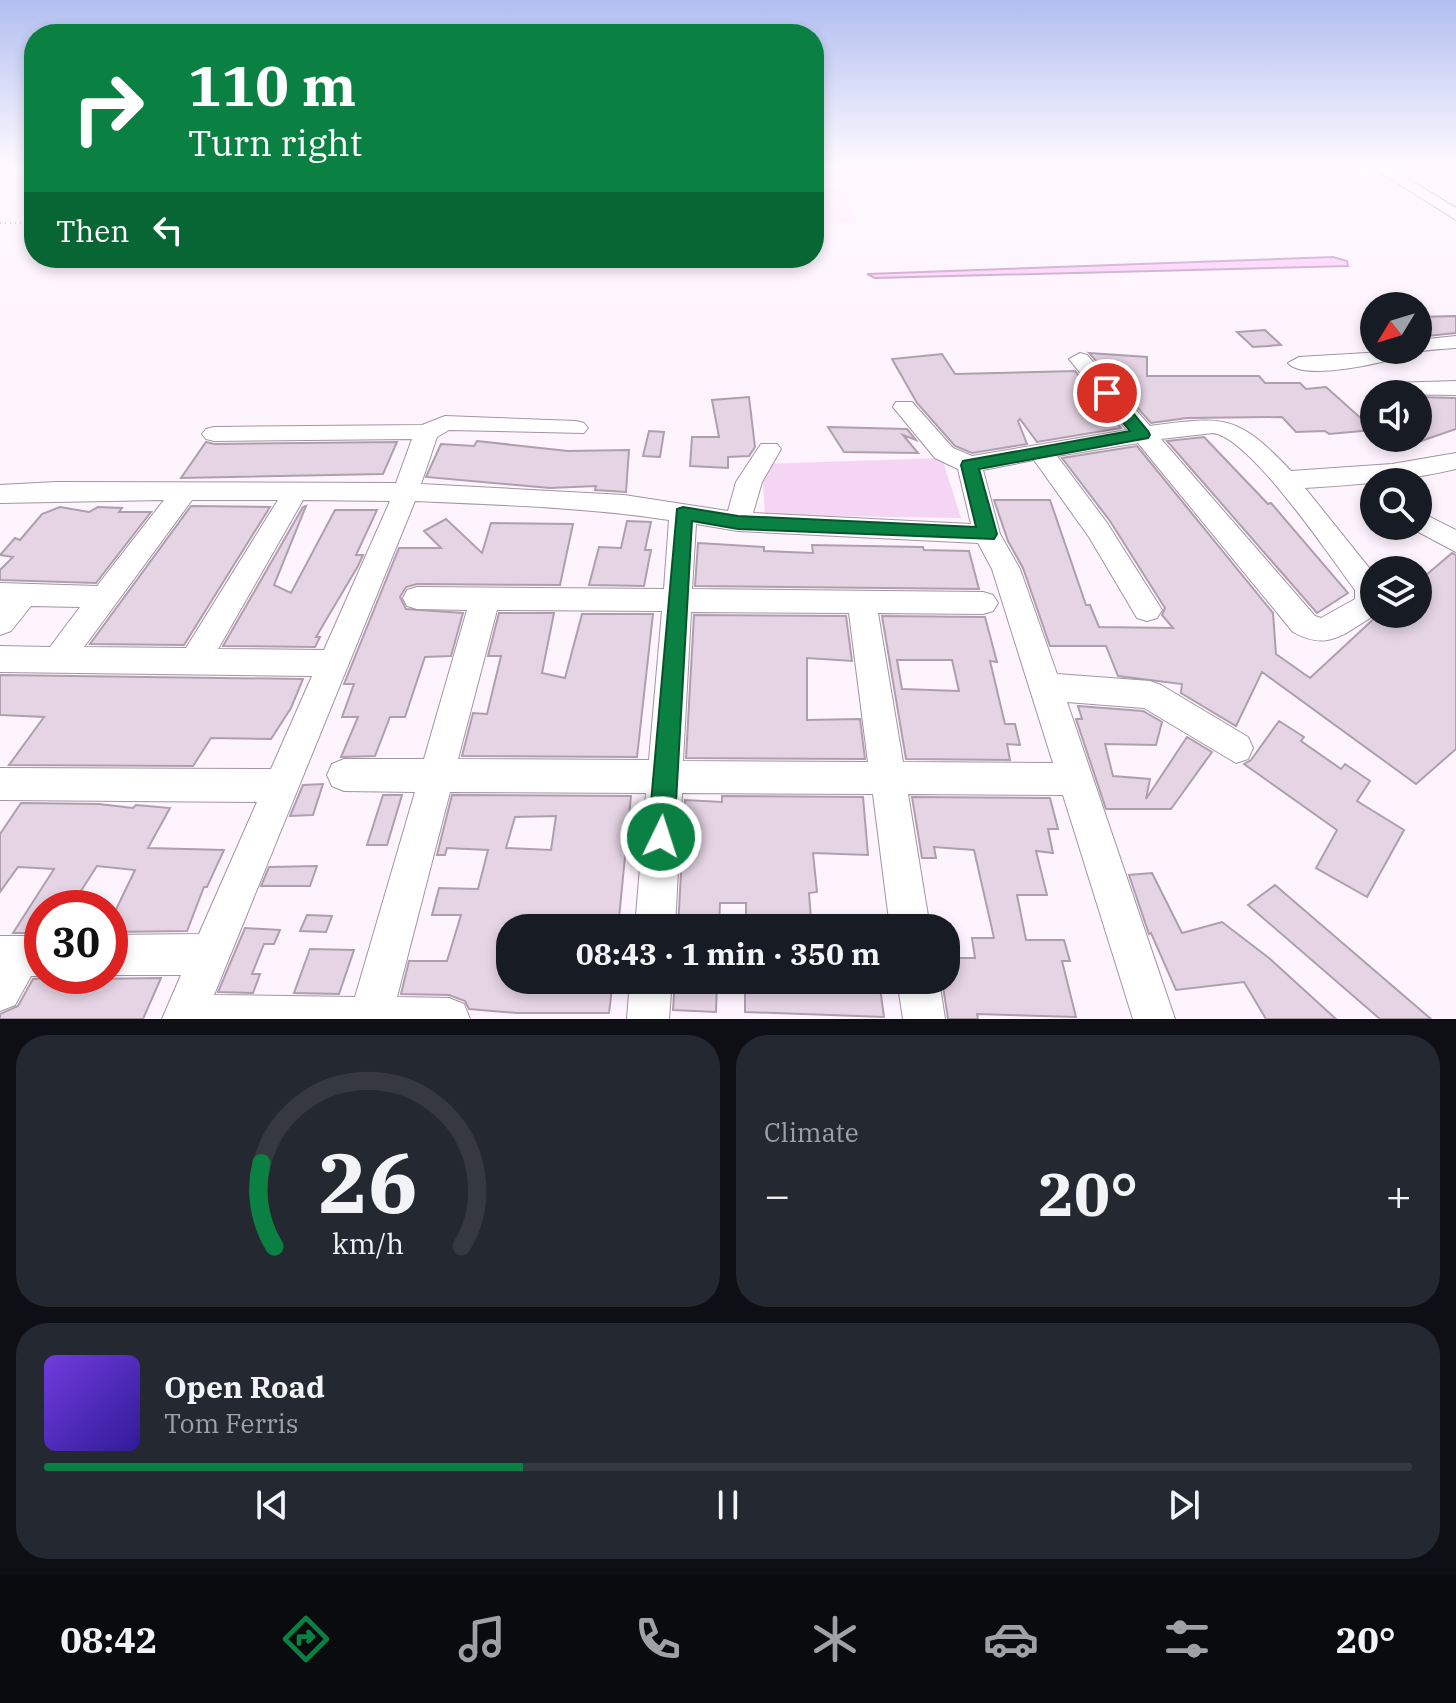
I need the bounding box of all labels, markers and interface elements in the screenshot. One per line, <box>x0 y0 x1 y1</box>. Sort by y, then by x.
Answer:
text: 110 m <box>188 49 356 121</box>
icon: right <box>56 56 160 160</box>
text: Turn right <box>188 119 362 166</box>
icon: left <box>146 208 190 252</box>
text: Then <box>56 211 130 250</box>
north arrow <box>1360 292 1432 364</box>
map controls <box>1360 292 1432 628</box>
pin <box>1073 359 1141 427</box>
icon: arrive <box>1085 371 1129 415</box>
button: sound <box>1360 380 1432 452</box>
button: search <box>1360 468 1432 540</box>
button: layers <box>1360 556 1432 628</box>
position arrow <box>619 795 703 879</box>
speed limit sign: 30 <box>24 890 128 994</box>
text: 08:43 · 1 min · 350 m <box>576 934 880 973</box>
text: Climate <box>764 1115 859 1149</box>
text: 26 <box>318 1128 418 1236</box>
text: 20° <box>1038 1154 1138 1233</box>
text: − <box>764 1166 790 1223</box>
text: + <box>1386 1166 1412 1223</box>
text: km/h <box>332 1225 404 1262</box>
text: Open Road <box>164 1367 325 1406</box>
text: Tom Ferris <box>164 1406 298 1440</box>
icon: previous <box>250 1483 294 1527</box>
icon: pause <box>706 1483 750 1527</box>
icon: next <box>1162 1483 1206 1527</box>
icon: directions <box>278 1611 334 1667</box>
icon: music <box>454 1611 510 1667</box>
icon: phone <box>630 1611 686 1667</box>
icon: climate <box>807 1611 863 1667</box>
icon: car <box>983 1611 1039 1667</box>
icon: filters <box>1159 1611 1215 1667</box>
text: 08:42 <box>60 1616 157 1663</box>
text: 20° <box>1336 1616 1396 1663</box>

